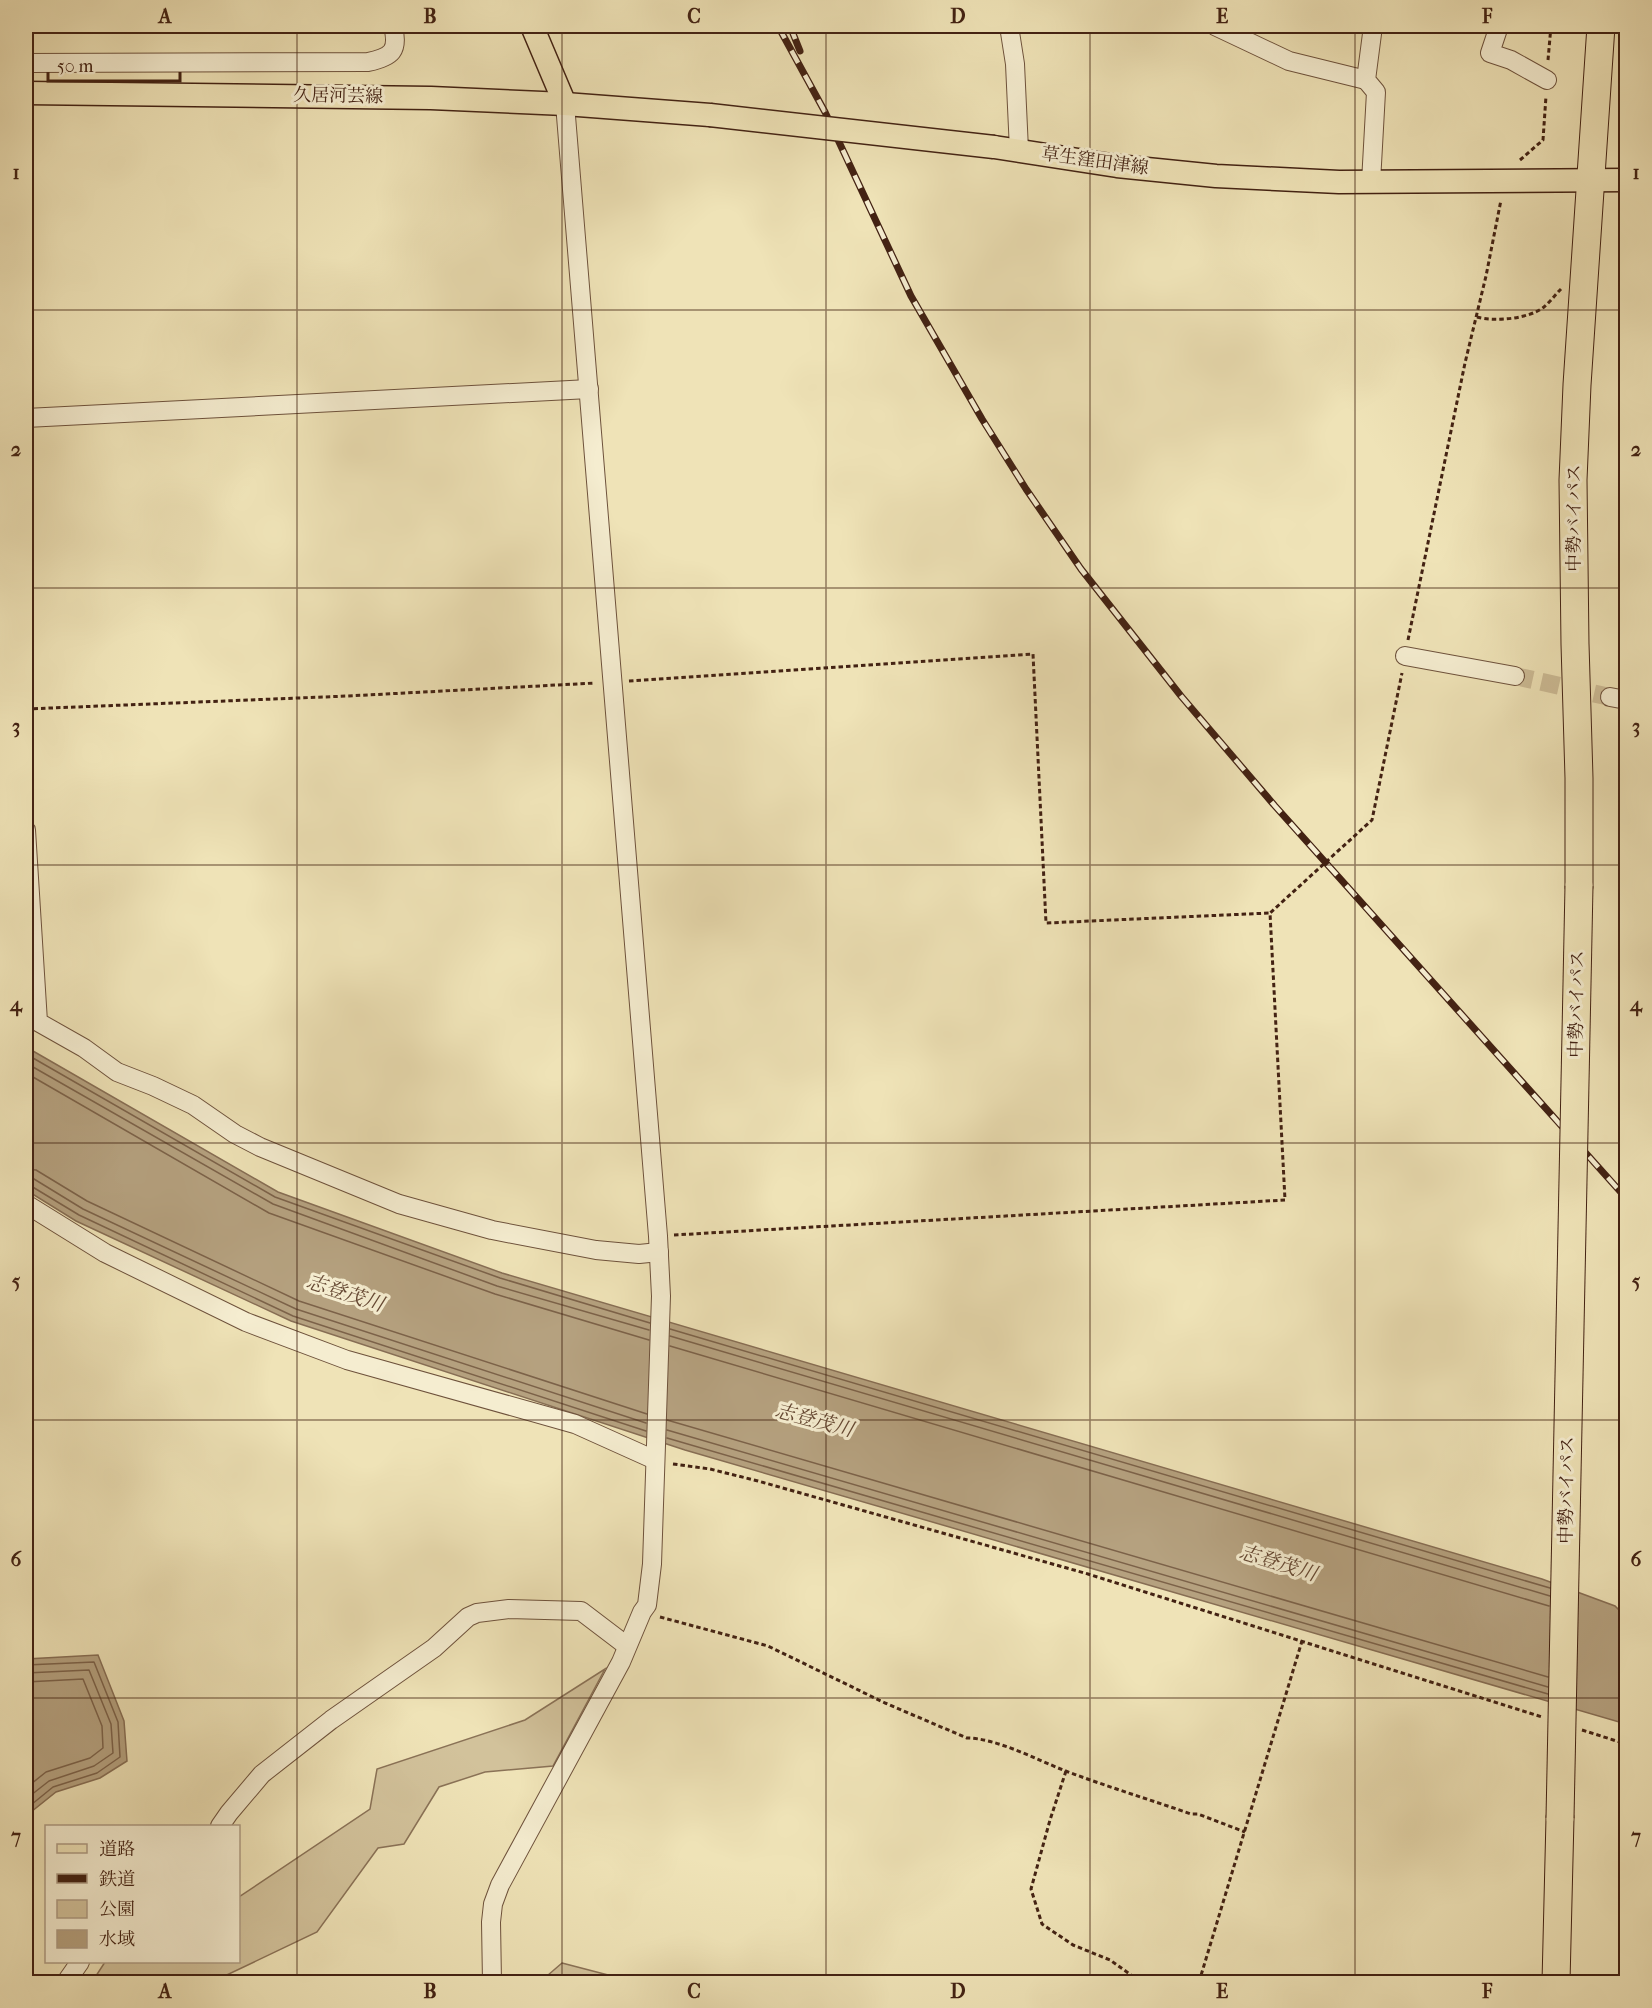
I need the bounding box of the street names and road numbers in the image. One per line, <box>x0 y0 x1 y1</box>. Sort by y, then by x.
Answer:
street label: 久居河芸線 <box>293 85 383 107</box>
street label: 草生窪田津線 <box>1040 143 1150 179</box>
street label: 中勢バイパス <box>1564 464 1585 572</box>
street label: 中勢バイパス <box>1566 950 1588 1058</box>
street label: 中勢バイパス <box>1556 1436 1578 1544</box>

